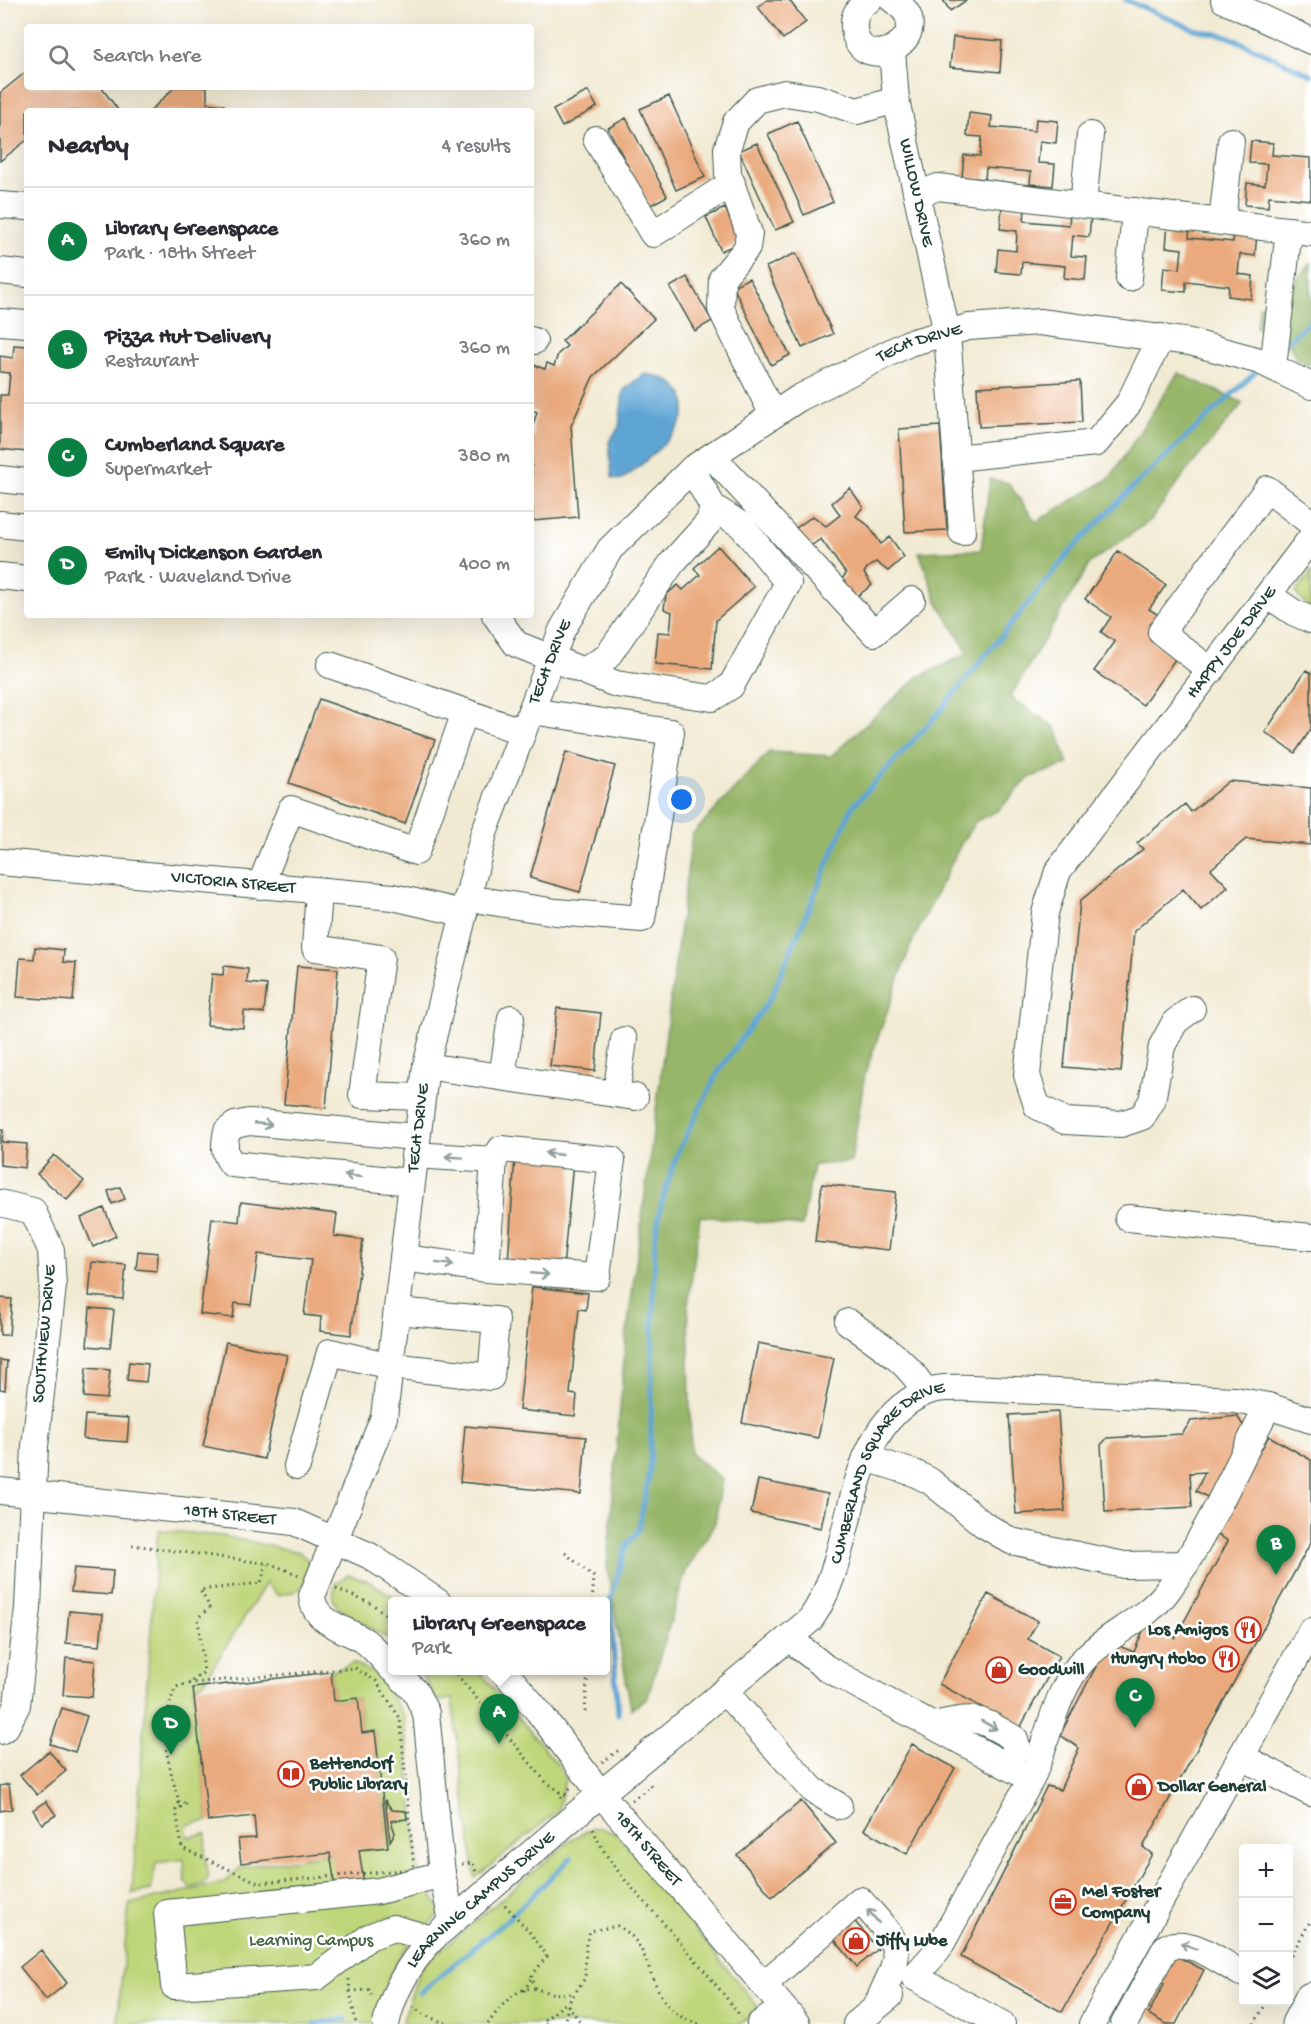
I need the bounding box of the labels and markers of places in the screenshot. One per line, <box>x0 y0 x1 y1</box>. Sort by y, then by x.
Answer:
pin: B <box>1256 1526 1296 1575</box>
restaurant icon: Los Amigos <box>1233 1615 1263 1645</box>
place label: Los Amigos <box>1148 1620 1229 1641</box>
restaurant icon: Hungry Hobo <box>1211 1644 1241 1674</box>
place label: Hungry Hobo <box>1111 1649 1207 1670</box>
shop icon: Goodwill <box>984 1655 1014 1685</box>
place label: Goodwill <box>1018 1660 1084 1681</box>
pin: C <box>1116 1678 1154 1728</box>
pin: A <box>480 1694 518 1744</box>
pin: D <box>152 1706 190 1755</box>
place label: Bettendorf Public Library <box>309 1754 408 1796</box>
library icon: Bettendorf Public Library <box>276 1759 306 1789</box>
shop icon: Dollar General <box>1124 1772 1154 1802</box>
place label: Dollar General <box>1156 1777 1266 1798</box>
place label: Mel Foster Company <box>1081 1882 1163 1924</box>
office icon: Mel Foster Company <box>1048 1887 1078 1917</box>
shop icon: Jiffy Lube <box>841 1926 871 1956</box>
place label: Jiffy Lube <box>875 1931 948 1952</box>

